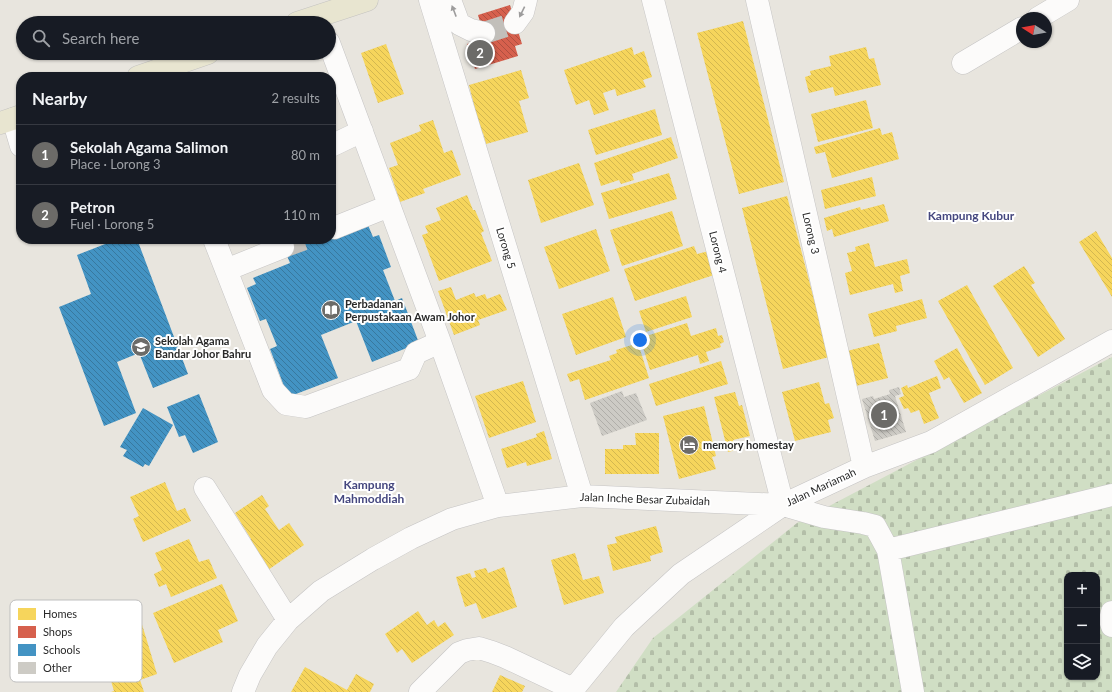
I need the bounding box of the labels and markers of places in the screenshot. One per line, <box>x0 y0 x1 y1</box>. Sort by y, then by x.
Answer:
pin: 2 <box>467 38 493 68</box>
place label: Perbadanan Perpustakaan Awam Johor <box>345 297 476 323</box>
library icon: Perbadanan Perpustakaan Awam Johor <box>320 299 342 321</box>
place label: Sekolah Agama Bandar Johor Bahru <box>155 334 251 360</box>
school or university icon: Sekolah Agama Bandar Johor Bahru <box>130 336 152 358</box>
pin: 1 <box>871 400 897 430</box>
hotel icon: memory homestay <box>678 434 700 456</box>
place label: memory homestay <box>703 438 794 451</box>

